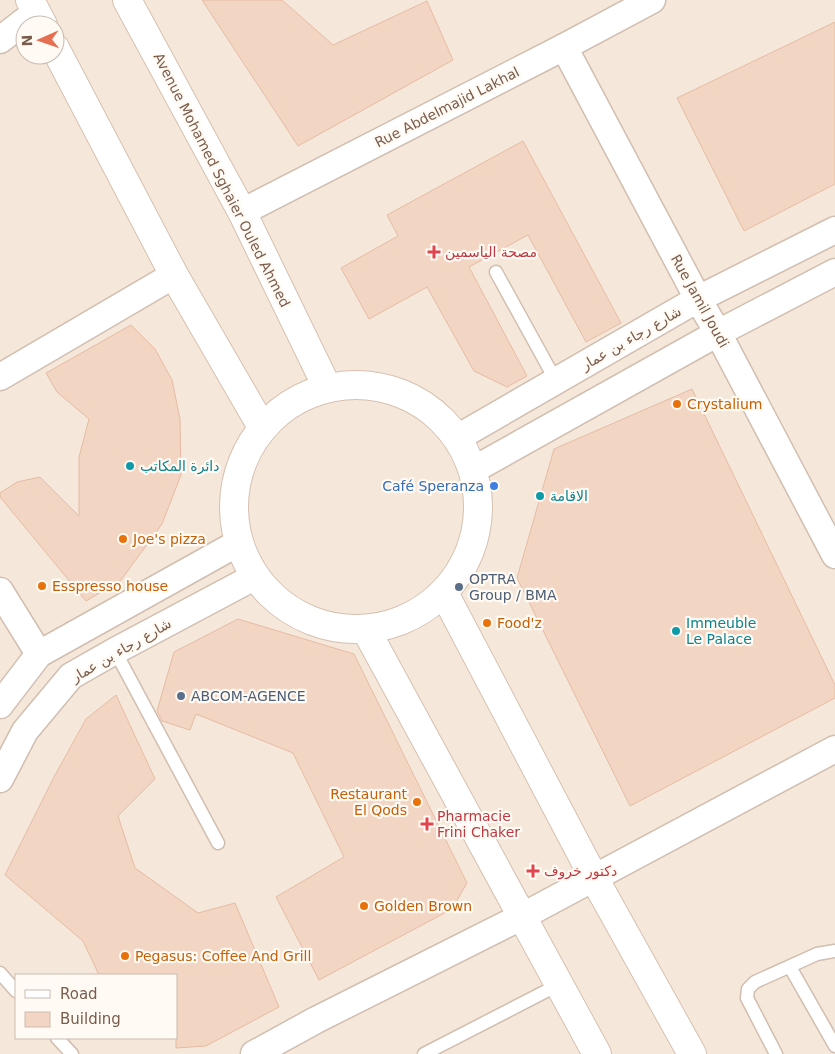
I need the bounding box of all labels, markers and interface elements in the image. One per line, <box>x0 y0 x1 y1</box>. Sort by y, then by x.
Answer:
north arrow <box>15 15 65 65</box>
text: N <box>19 34 35 47</box>
street label: Avenue Mohamed Sghaier Ouled Ahmed <box>151 50 293 310</box>
street label: Rue Abdelmajid Lakhal <box>372 64 522 150</box>
place label: مصحة الياسمين <box>445 244 537 261</box>
marker: مصحة الياسمين <box>427 245 441 259</box>
street label: Rue Jamil Joudi <box>668 252 732 350</box>
street label: شارع رجاء بن عمار <box>577 303 684 374</box>
place label: Crystalium <box>687 396 762 412</box>
marker: Crystalium <box>671 398 683 410</box>
place label: دائرة المكاتب <box>140 458 219 475</box>
marker: دائرة المكاتب <box>124 460 136 472</box>
place label: Café Speranza <box>382 478 484 494</box>
marker: Café Speranza <box>488 480 500 492</box>
place label: الاقامة <box>550 488 588 504</box>
marker: الاقامة <box>534 490 546 502</box>
place label: Joe's pizza <box>132 531 206 547</box>
marker: Joe's pizza <box>117 533 129 545</box>
place label: OPTRA Group / BMA <box>469 571 557 603</box>
place label: Esspresso house <box>52 578 168 594</box>
marker: Esspresso house <box>36 580 48 592</box>
marker: OPTRA Group / BMA <box>453 581 465 593</box>
street label: شارع رجاء بن عمار <box>67 615 174 686</box>
place label: Food'z <box>497 615 542 631</box>
place label: Immeuble Le Palace <box>686 615 756 647</box>
marker: Food'z <box>481 617 493 629</box>
marker: Immeuble Le Palace <box>670 625 682 637</box>
place label: ABCOM-AGENCE <box>191 688 306 704</box>
marker: ABCOM-AGENCE <box>175 690 187 702</box>
place label: Restaurant El Qods <box>330 786 407 818</box>
marker: Restaurant El Qods <box>411 796 423 808</box>
place label: Pharmacie Frini Chaker <box>437 808 520 840</box>
marker: Pharmacie Frini Chaker <box>421 818 433 830</box>
place label: دكتور خروف <box>544 863 617 880</box>
marker: دكتور خروف <box>526 864 540 878</box>
place label: Golden Brown <box>374 898 472 914</box>
marker: Golden Brown <box>358 900 370 912</box>
place label: Pegasus: Coffee And Grill <box>135 948 311 964</box>
marker: Pegasus: Coffee And Grill <box>119 950 131 962</box>
legend <box>15 974 178 1039</box>
text: Road <box>60 985 98 1003</box>
text: Building <box>60 1010 121 1028</box>

